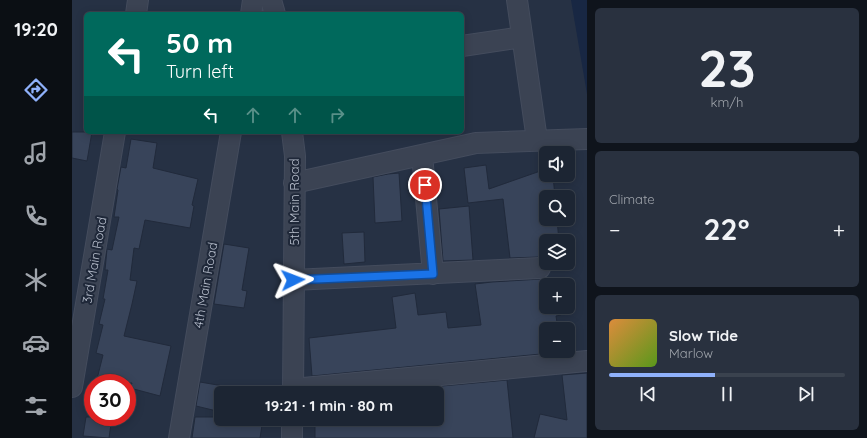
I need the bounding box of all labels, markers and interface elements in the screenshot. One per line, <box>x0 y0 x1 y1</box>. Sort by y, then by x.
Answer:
text: 19:20 <box>14 18 58 41</box>
text: 50 m <box>166 25 233 60</box>
icon: left <box>100 28 152 80</box>
text: 23 <box>698 35 756 100</box>
text: Turn left <box>166 60 234 83</box>
icon: directions <box>22 76 50 104</box>
text: km/h <box>711 94 743 110</box>
icon: left <box>200 104 222 126</box>
icon: ahead <box>242 104 264 126</box>
icon: ahead <box>284 104 306 126</box>
icon: right <box>326 104 348 126</box>
icon: music <box>22 139 50 167</box>
map controls <box>539 146 575 358</box>
button: sound <box>539 146 575 182</box>
street label: 5th Main Road <box>286 158 302 246</box>
pin <box>408 168 442 202</box>
icon: arrive <box>414 174 436 196</box>
button: search <box>539 190 575 226</box>
text: Climate <box>609 191 655 207</box>
icon: phone <box>22 202 50 230</box>
text: 22° <box>704 210 749 248</box>
street label: 3rd Main Road <box>79 215 109 305</box>
text: − <box>609 216 620 244</box>
text: + <box>833 216 845 244</box>
button: layers <box>539 234 575 270</box>
street label: 4th Main Road <box>190 241 220 329</box>
position arrow <box>272 259 314 301</box>
icon: climate <box>22 266 50 294</box>
button: + <box>539 278 575 314</box>
button: − <box>539 322 575 358</box>
text: Slow Tide <box>669 326 738 345</box>
icon: car <box>22 329 50 357</box>
text: Marlow <box>669 345 713 361</box>
speed limit sign: 30 <box>84 374 136 426</box>
icon: previous <box>637 383 659 405</box>
icon: pause <box>716 383 738 405</box>
icon: next <box>795 383 817 405</box>
icon: filters <box>22 392 50 420</box>
text: 19:21 · 1 min · 80 m <box>265 396 393 415</box>

